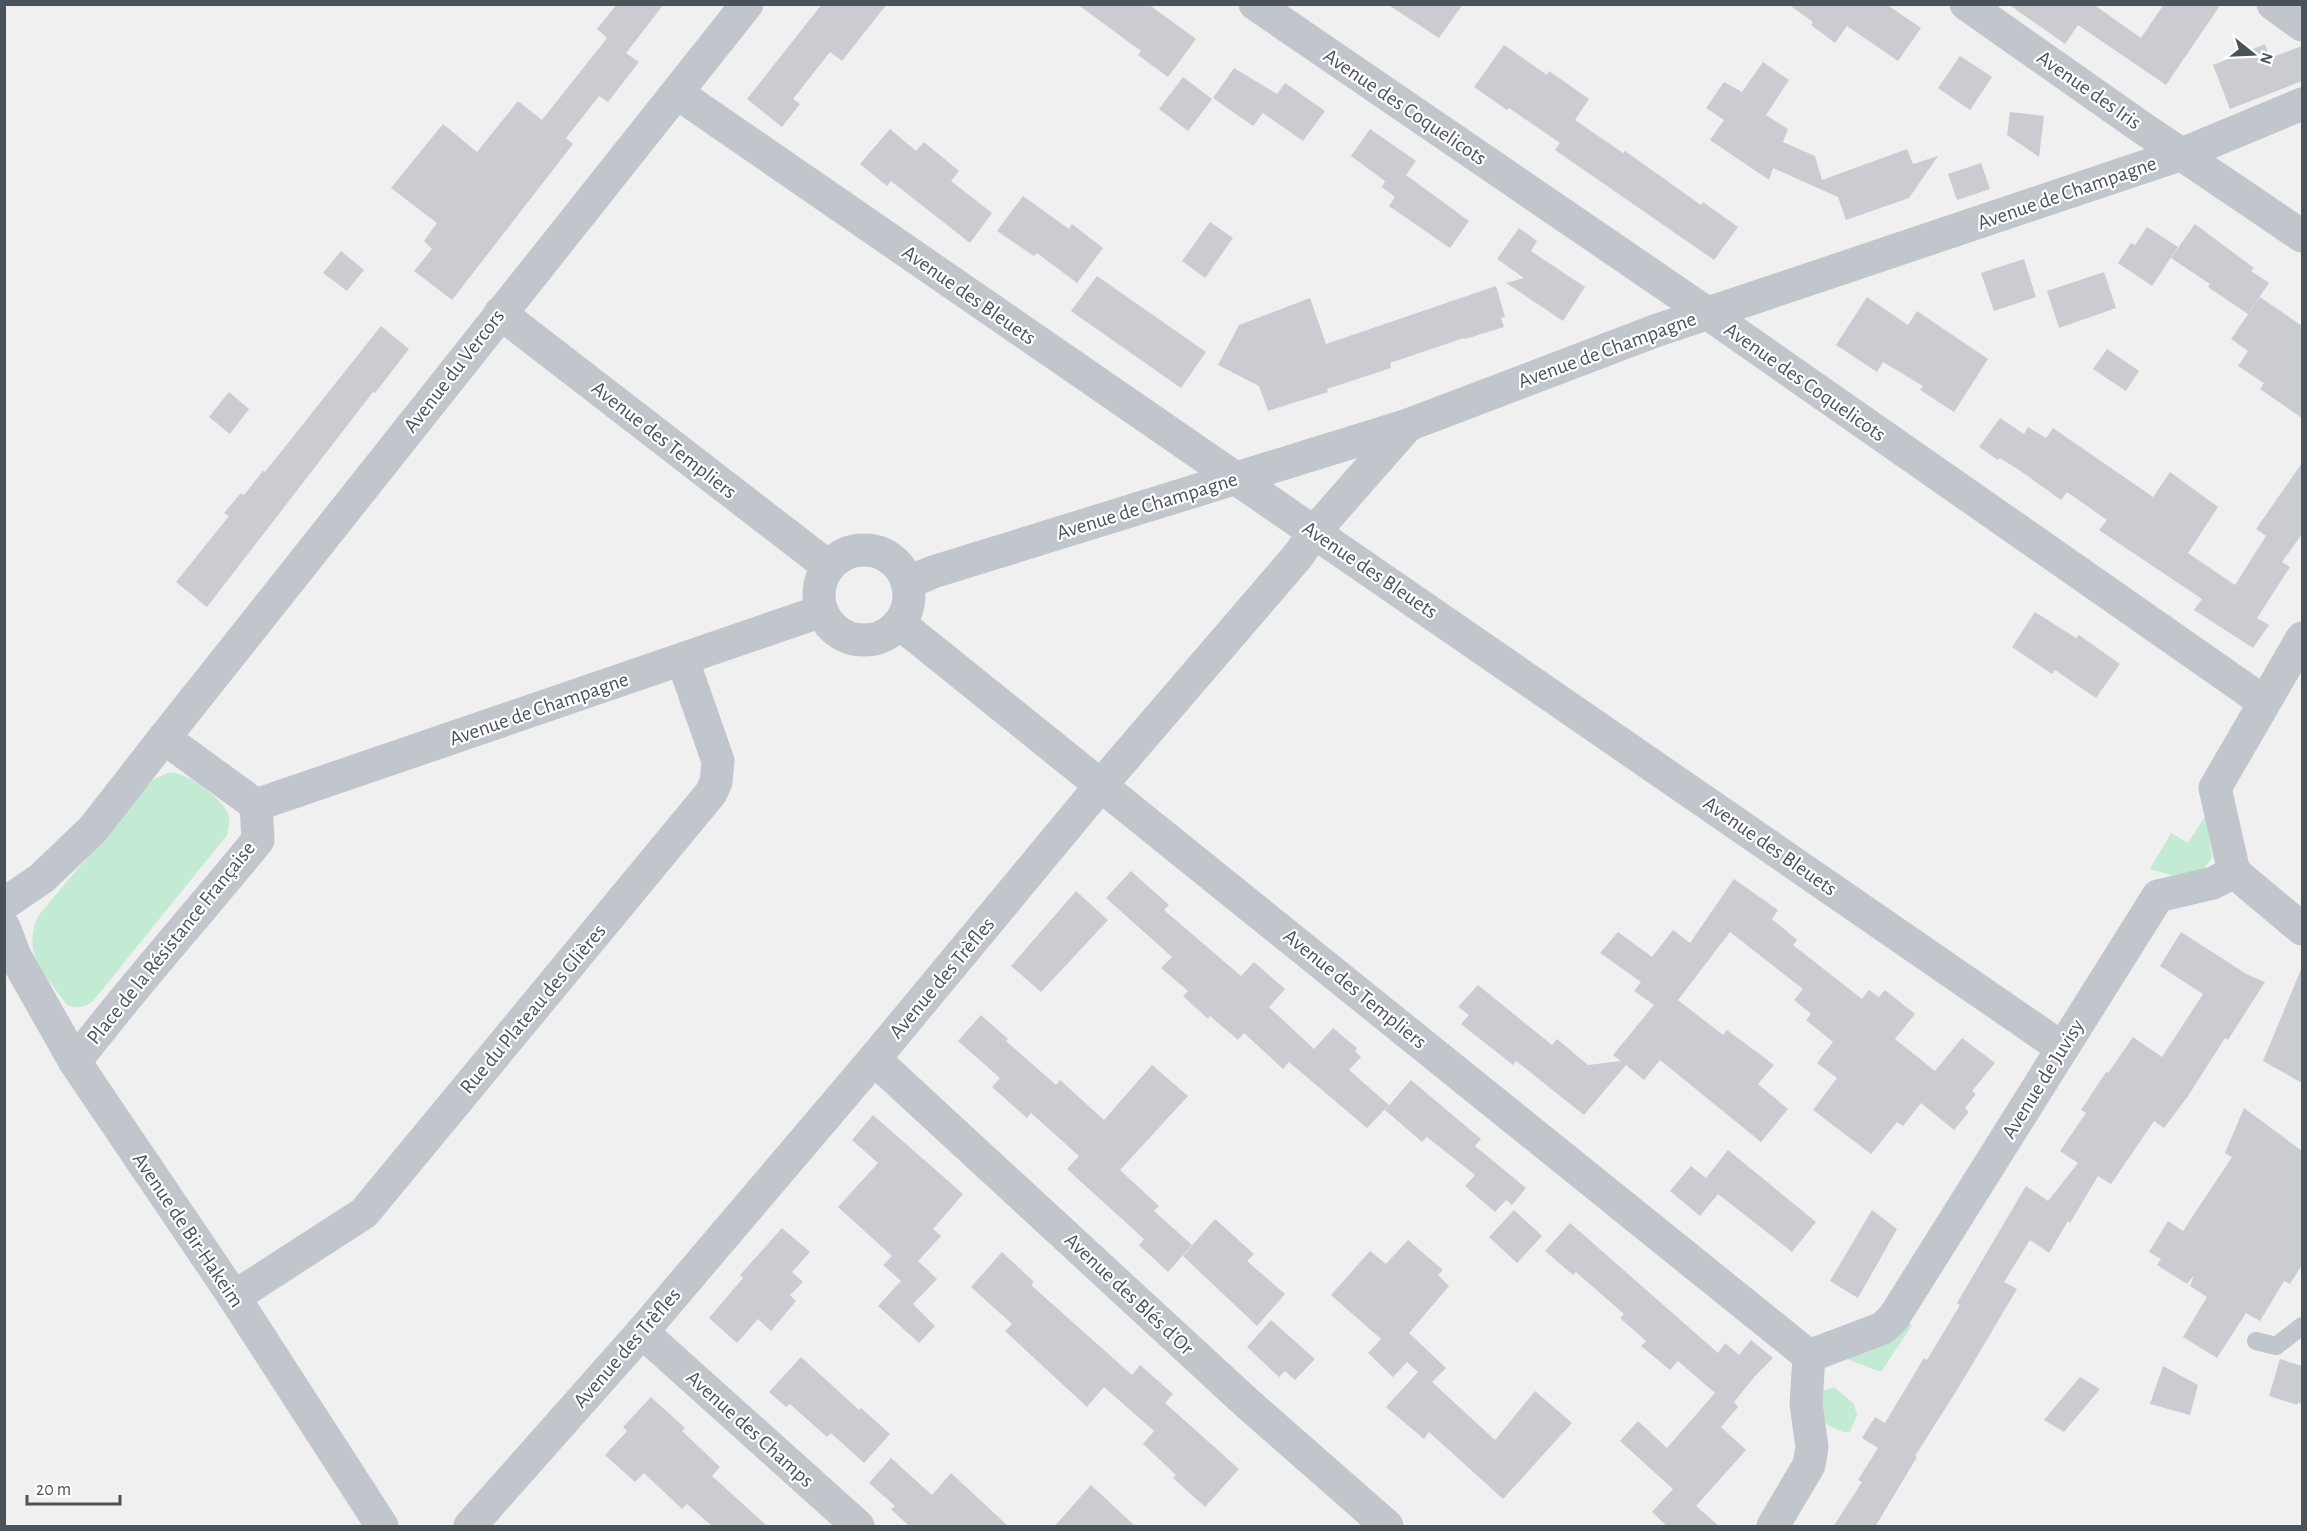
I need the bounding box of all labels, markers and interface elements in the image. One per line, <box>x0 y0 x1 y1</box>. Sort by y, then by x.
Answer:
north arrow <box>2223 24 2283 84</box>
street label: Avenue des Coquelicots <box>1320 45 1490 169</box>
street label: Avenue des Iris <box>2033 47 2145 133</box>
text: N <box>2257 51 2276 66</box>
street label: Avenue de Champagne <box>1975 152 2159 234</box>
street label: Avenue des Bleuets <box>898 241 1040 349</box>
street label: Avenue du Vercors <box>400 305 508 437</box>
street label: Avenue de Champagne <box>1515 308 1699 392</box>
street label: Avenue des Coquelicots <box>1721 318 1889 446</box>
street label: Avenue des Templiers <box>588 377 740 503</box>
street label: Avenue de Champagne <box>1054 468 1240 544</box>
street label: Avenue des Bleuets <box>1299 517 1441 623</box>
street label: Avenue de Champagne <box>447 668 631 750</box>
street label: Avenue des Bleuets <box>1699 792 1841 900</box>
street label: Place de la Résistance Française <box>83 838 259 1048</box>
street label: Avenue des Trèfles <box>885 913 999 1043</box>
street label: Rue du Plateau des Glières <box>456 920 610 1098</box>
street label: Avenue des Templiers <box>1280 925 1430 1053</box>
street label: Avenue de Juvisy <box>1998 1016 2088 1142</box>
street label: Avenue de Bir-Hakeim <box>129 1149 247 1311</box>
street label: Avenue des Blés d'Or <box>1060 1229 1198 1359</box>
street label: Avenue des Trèfles <box>569 1284 685 1412</box>
street label: Avenue des Champs <box>682 1367 818 1491</box>
scale bar <box>27 1468 120 1506</box>
text: 20 m <box>36 1481 71 1499</box>

